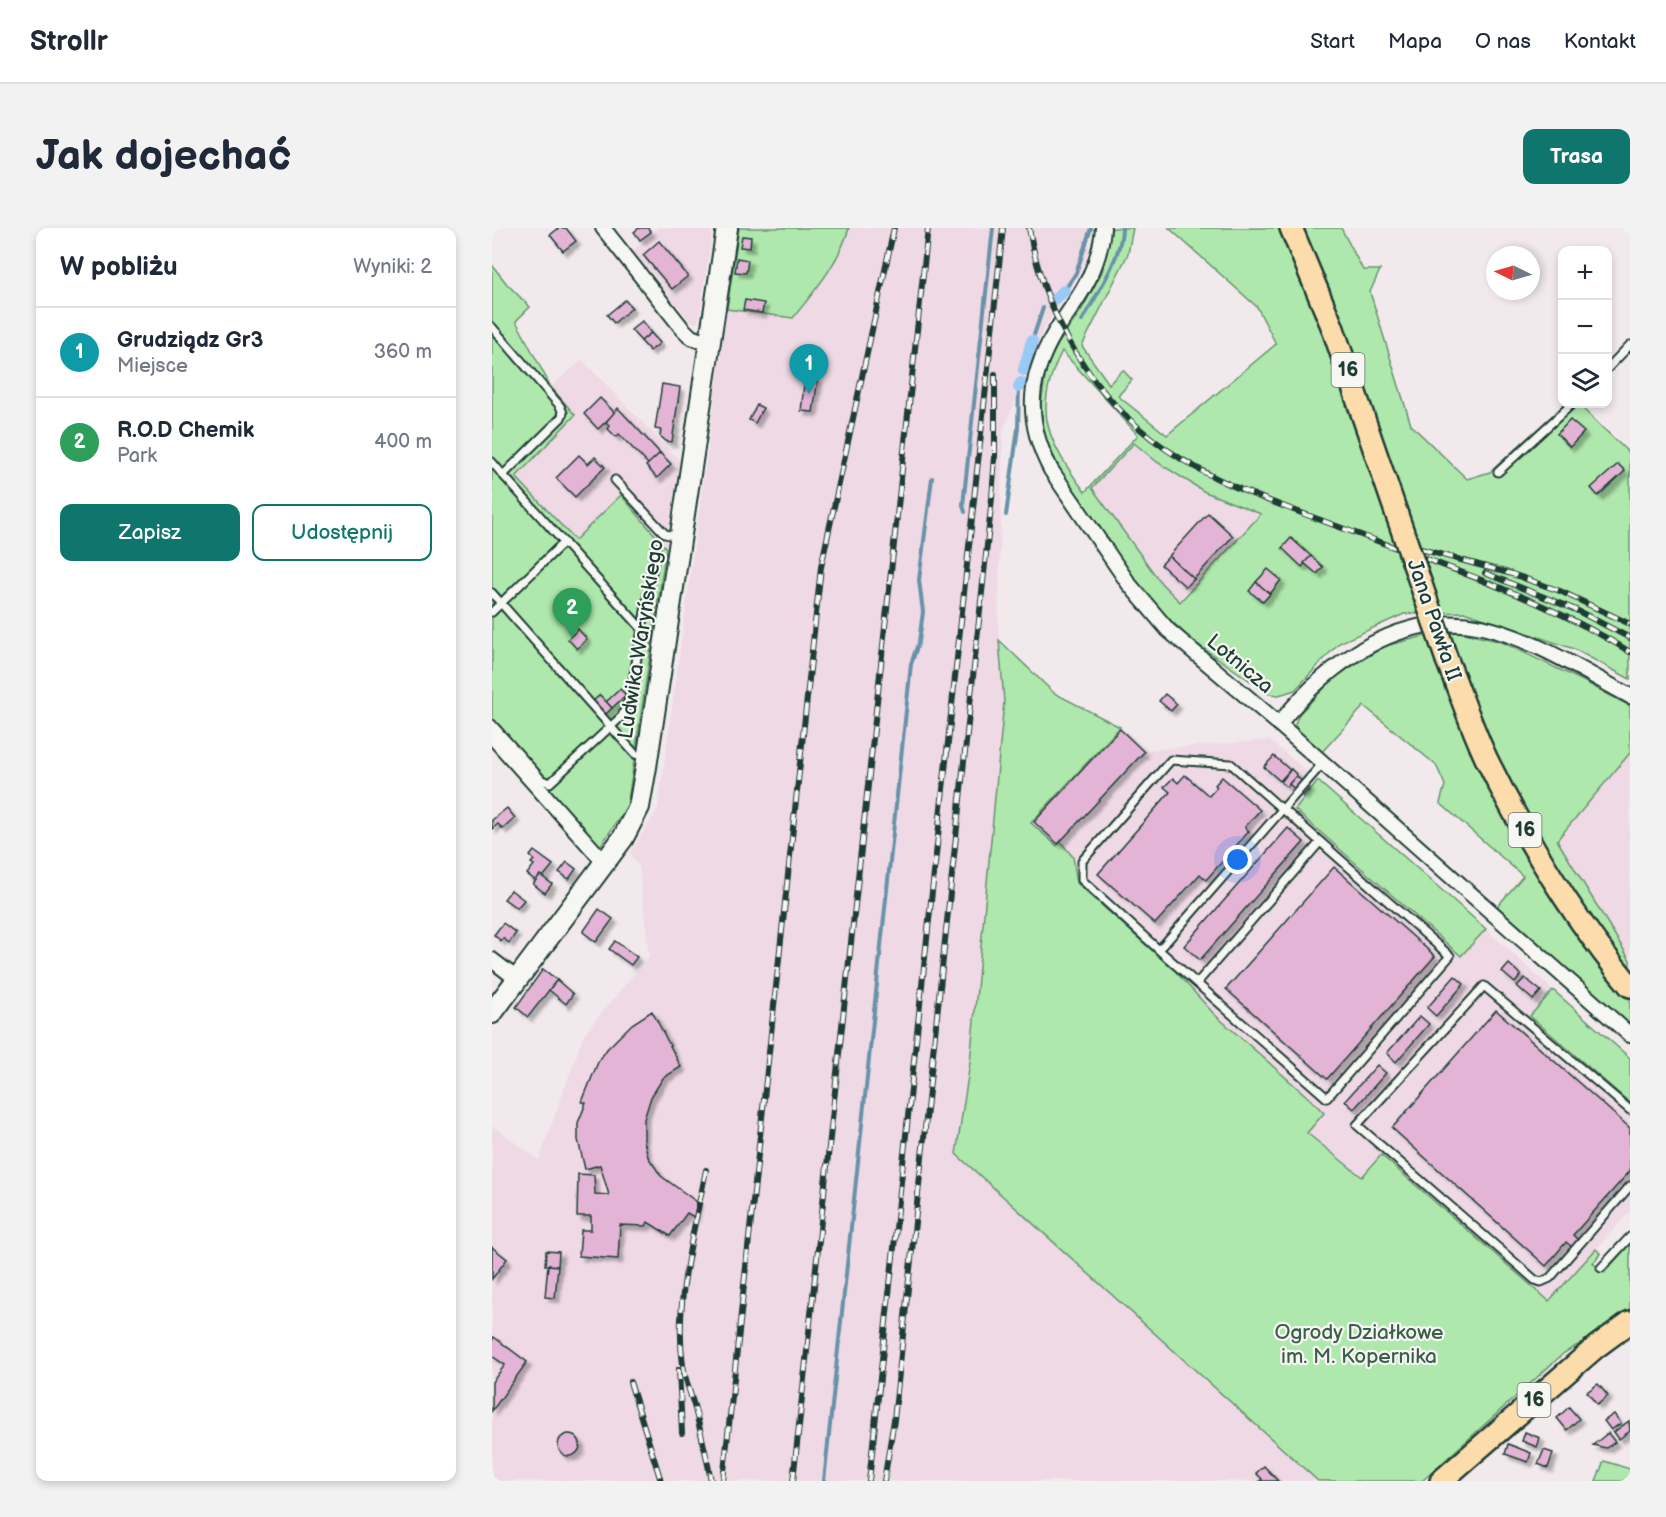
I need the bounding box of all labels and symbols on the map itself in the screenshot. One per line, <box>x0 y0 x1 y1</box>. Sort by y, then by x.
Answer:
north arrow <box>1486 246 1540 300</box>
pin: 1 <box>790 344 828 394</box>
road number: 16 <box>1332 353 1364 387</box>
street label: Ludwika Waryńskiego <box>613 537 669 741</box>
street label: Jana Pawła II <box>1401 556 1467 684</box>
pin: 2 <box>552 588 592 638</box>
street label: Lotnicza <box>1202 629 1278 699</box>
road number: 16 <box>1508 813 1542 847</box>
your location <box>1223 845 1252 874</box>
park label: Ogrody Działkowe im. M. Kopernika <box>1274 1320 1444 1369</box>
road number: 16 <box>1518 1383 1550 1417</box>

